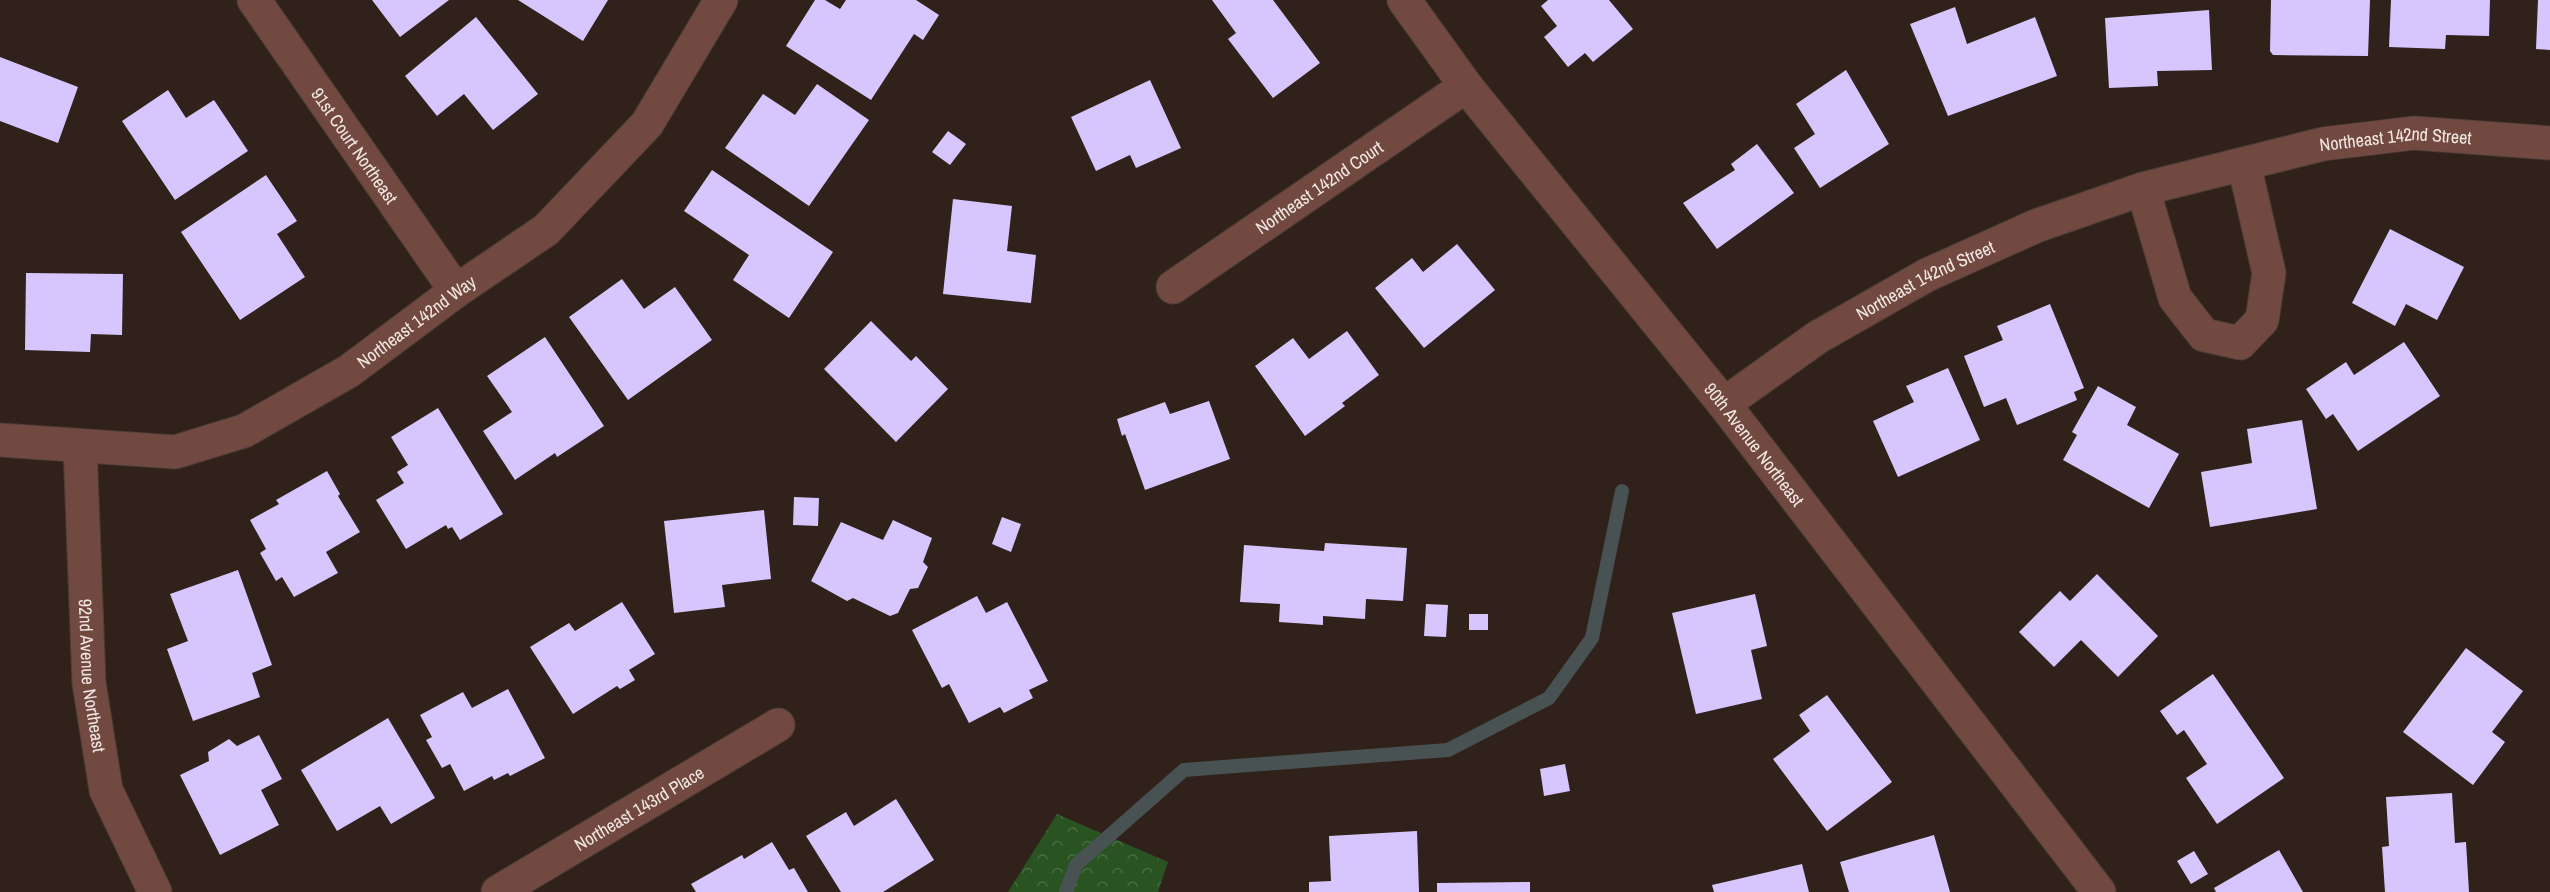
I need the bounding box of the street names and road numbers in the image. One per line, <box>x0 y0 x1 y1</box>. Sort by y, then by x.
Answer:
street label: 91st Court Northeast <box>306 82 404 209</box>
street label: Northeast 142nd Street <box>2318 120 2472 157</box>
street label: Northeast 142nd Court <box>1250 134 1388 239</box>
street label: Northeast 142nd Street <box>1851 234 1998 326</box>
street label: Northeast 142nd Way <box>351 268 481 374</box>
street label: 90th Avenue Northeast <box>1699 377 1810 511</box>
street label: 92nd Avenue Northeast <box>73 598 112 754</box>
street label: Northeast 143rd Place <box>569 760 708 856</box>

